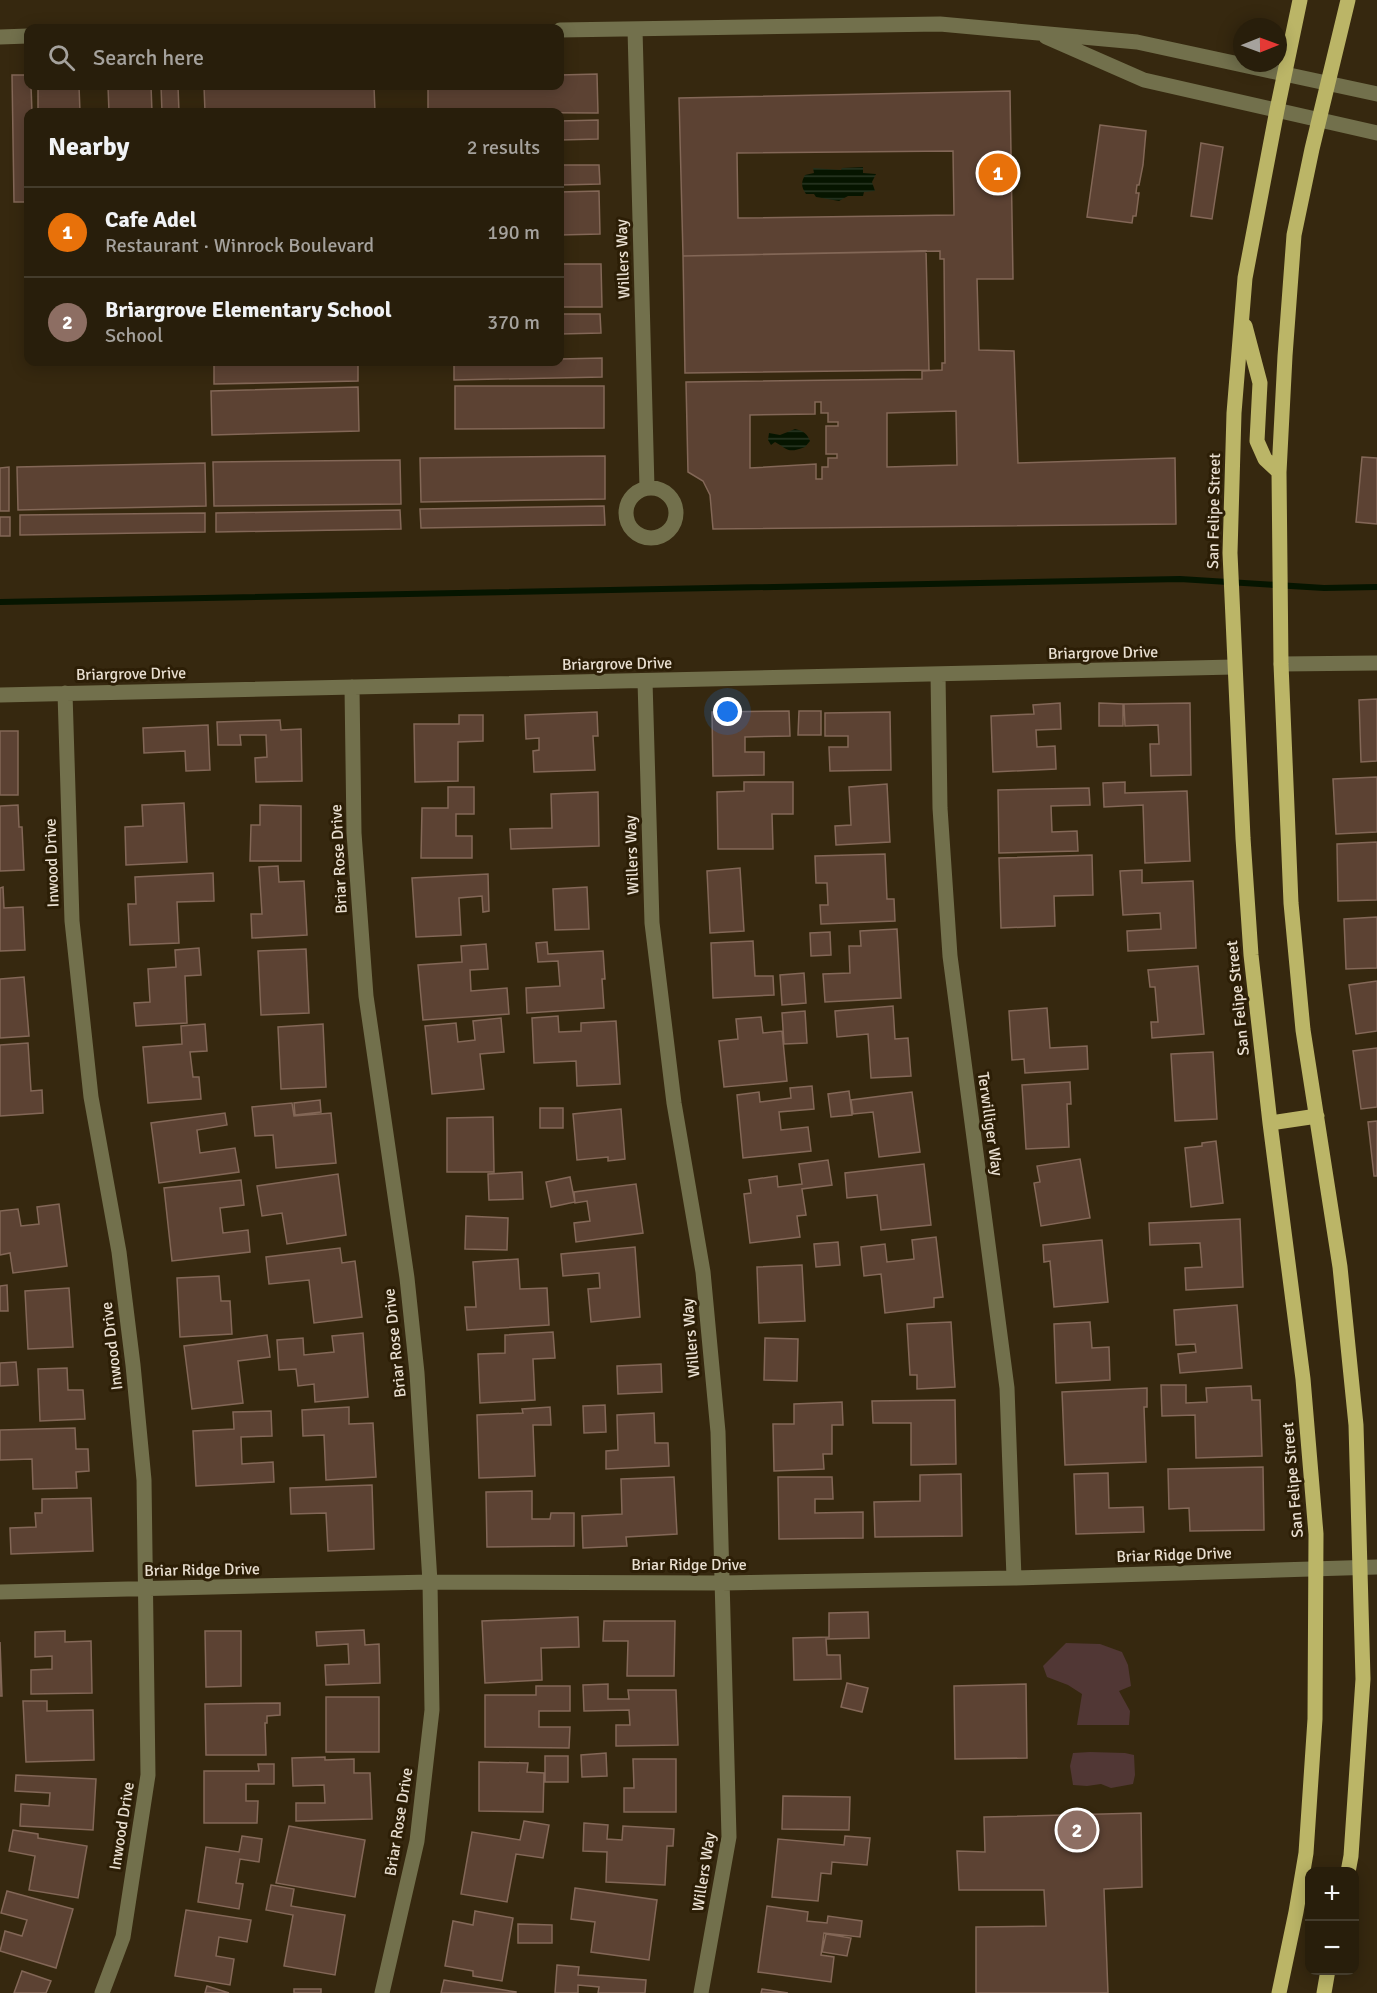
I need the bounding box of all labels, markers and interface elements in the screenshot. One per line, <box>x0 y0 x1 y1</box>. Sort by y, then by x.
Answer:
north arrow <box>1233 18 1287 72</box>
search box <box>24 24 564 90</box>
icon: search <box>45 41 78 74</box>
text: Search here <box>93 44 204 71</box>
text: Nearby <box>48 131 129 163</box>
text: 2 results <box>467 135 540 160</box>
pin: 1 <box>978 150 1018 195</box>
text: Cafe Adel <box>105 206 197 233</box>
street label: Willers Way <box>612 218 634 299</box>
text: 1 <box>62 220 73 245</box>
text: 190 m <box>487 220 540 245</box>
text: Restaurant · Winrock Boulevard <box>105 233 374 258</box>
text: Briargrove Elementary School <box>105 296 392 323</box>
text: 2 <box>62 310 73 335</box>
text: 370 m <box>487 310 540 335</box>
text: School <box>105 323 163 348</box>
street label: San Felipe Street <box>1203 453 1225 569</box>
street label: Briargrove Drive <box>1048 642 1158 664</box>
street label: Briargrove Drive <box>562 653 672 675</box>
street label: Briargrove Drive <box>76 663 186 685</box>
your location <box>713 697 742 726</box>
street label: Briar Rose Drive <box>326 804 352 914</box>
street label: Willers Way <box>621 814 643 895</box>
street label: Inwood Drive <box>40 818 64 908</box>
street label: San Felipe Street <box>1222 939 1254 1057</box>
street label: Terwilliger Way <box>973 1071 1007 1178</box>
street label: Briar Rose Drive <box>379 1288 411 1398</box>
street label: Willers Way <box>678 1297 704 1379</box>
street label: Inwood Drive <box>97 1301 127 1391</box>
street label: San Felipe Street <box>1278 1421 1308 1539</box>
street label: Briar Ridge Drive <box>1116 1543 1232 1567</box>
street label: Briar Ridge Drive <box>631 1555 747 1575</box>
street label: Briar Ridge Drive <box>144 1559 260 1581</box>
street label: Briar Rose Drive <box>381 1766 417 1878</box>
street label: Inwood Drive <box>105 1781 139 1871</box>
pin: 2 <box>1058 1808 1096 1852</box>
street label: Willers Way <box>688 1831 720 1913</box>
map controls <box>1305 1867 1359 1975</box>
button: + <box>1305 1867 1359 1921</box>
button: − <box>1305 1921 1359 1975</box>

